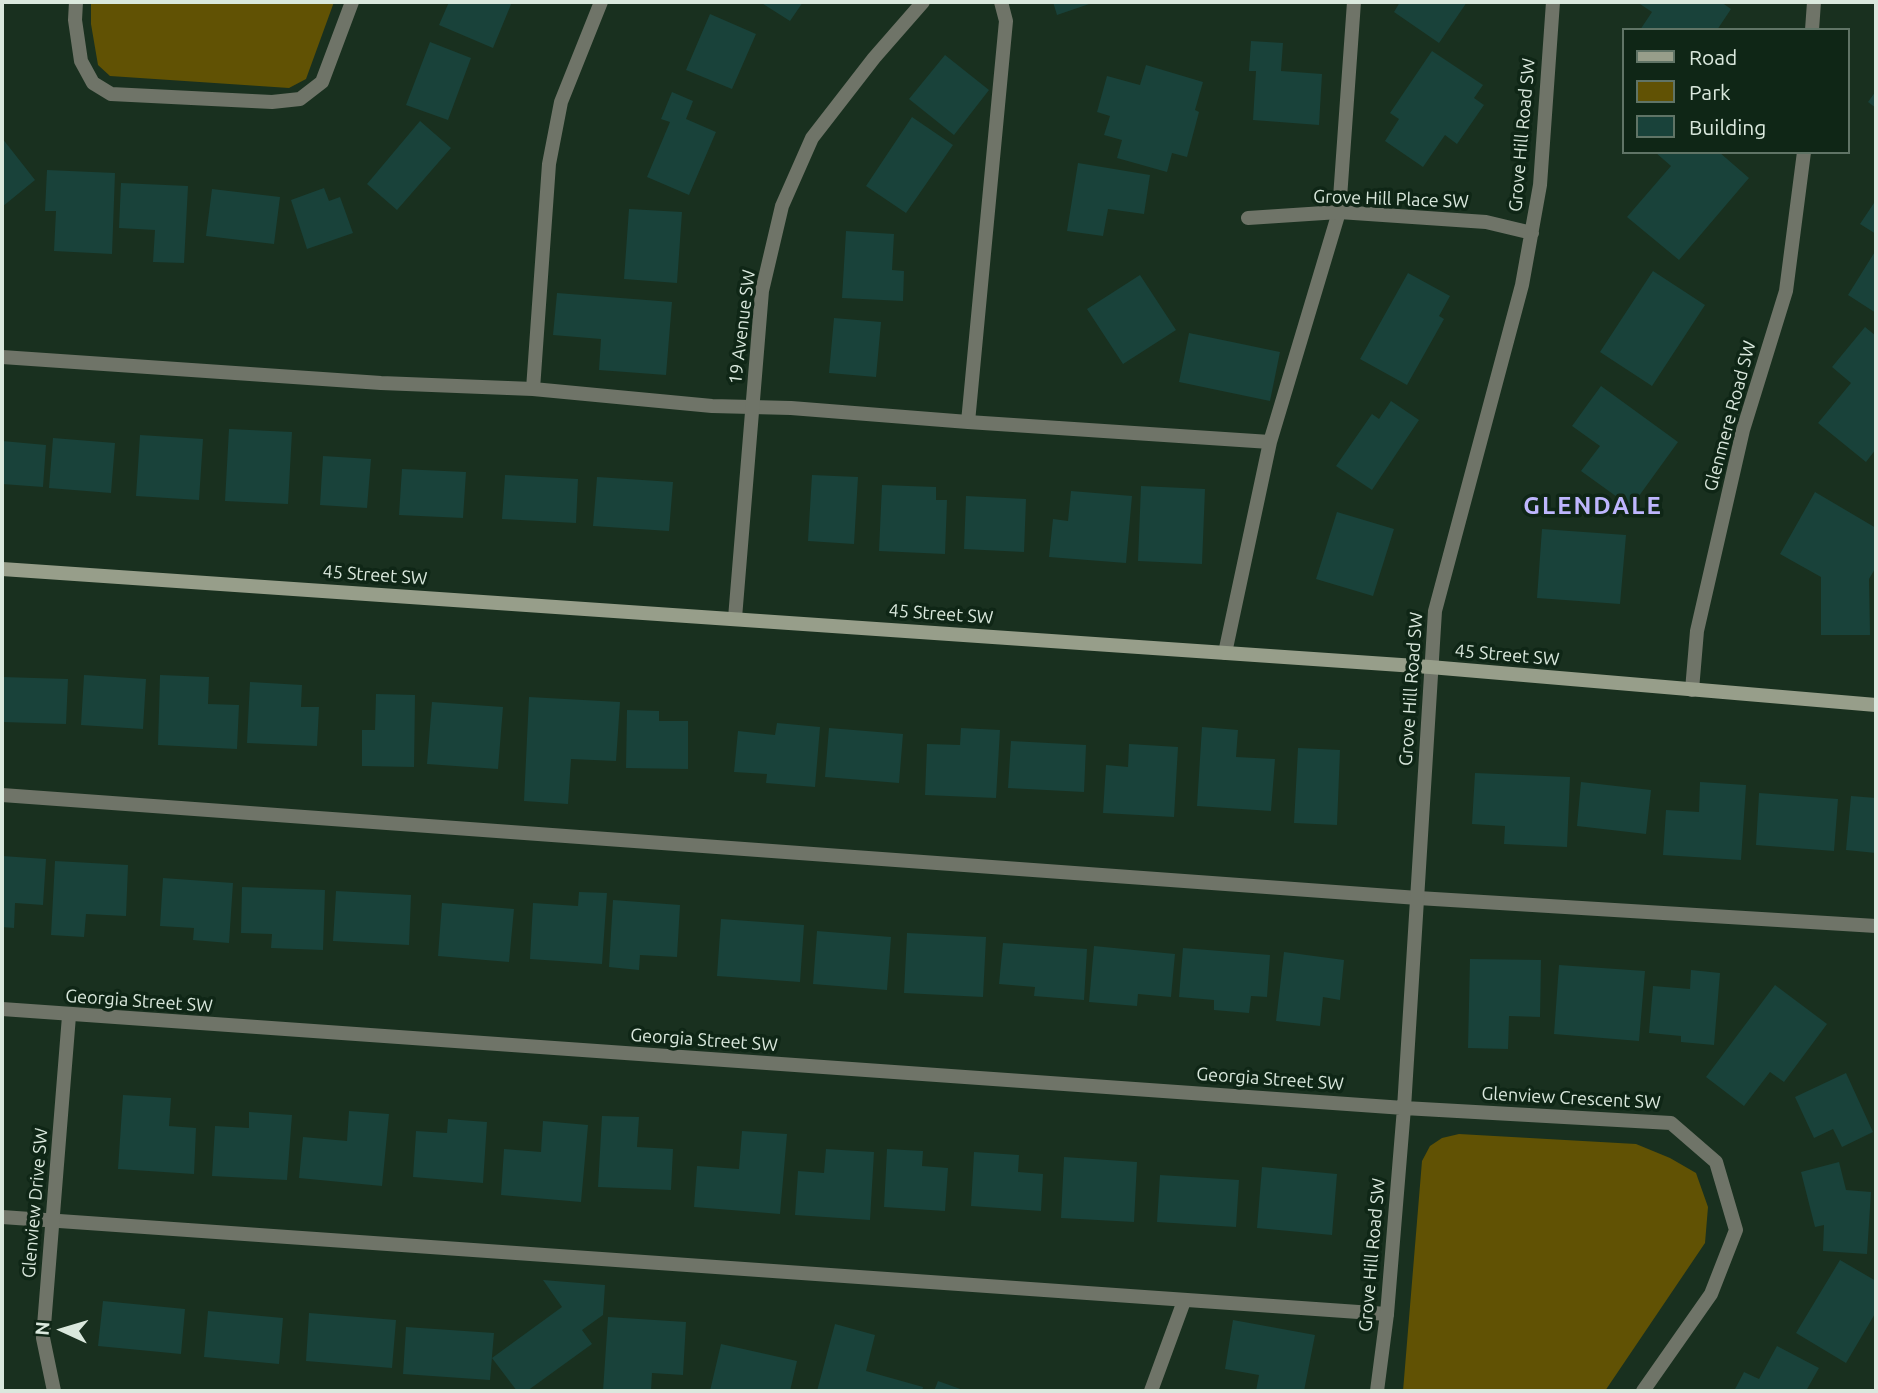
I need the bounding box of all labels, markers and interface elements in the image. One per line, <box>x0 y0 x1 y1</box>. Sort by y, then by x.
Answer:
legend <box>1622 28 1850 154</box>
text: Road <box>1689 45 1737 69</box>
street label: Grove Hill Road SW <box>1505 57 1539 213</box>
text: Park <box>1689 80 1731 104</box>
text: Building <box>1689 115 1766 139</box>
street label: Grove Hill Place SW <box>1313 185 1469 213</box>
street label: 19 Avenue SW <box>724 268 760 386</box>
street label: Glenmere Road SW <box>1700 338 1760 494</box>
district label: GLENDALE <box>1524 492 1662 520</box>
street label: 45 Street SW <box>322 561 428 589</box>
street label: 45 Street SW <box>888 600 994 628</box>
street label: Grove Hill Road SW <box>1395 611 1427 767</box>
street label: 45 Street SW <box>1454 640 1560 670</box>
street label: Georgia Street SW <box>65 985 213 1017</box>
street label: Georgia Street SW <box>630 1024 778 1056</box>
street label: Georgia Street SW <box>1196 1063 1344 1095</box>
street label: Glenview Crescent SW <box>1481 1083 1661 1113</box>
street label: Glenview Drive SW <box>18 1127 52 1279</box>
street label: Grove Hill Road SW <box>1355 1177 1389 1333</box>
north arrow <box>28 1295 98 1365</box>
text: N <box>31 1321 54 1336</box>

